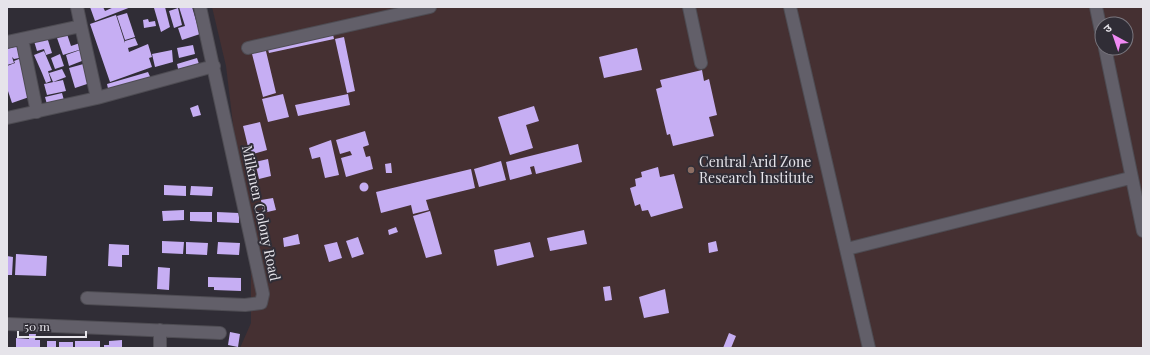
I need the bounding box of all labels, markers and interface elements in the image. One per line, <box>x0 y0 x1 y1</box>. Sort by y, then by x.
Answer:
north arrow <box>1094 16 1134 56</box>
text: उ <box>1100 20 1115 36</box>
street label: Milkmen Colony Road <box>238 143 285 283</box>
place label: Central Arid Zone Research Institute <box>699 152 814 187</box>
marker: Central Arid Zone Research Institute <box>686 165 696 175</box>
scale bar <box>18 313 86 339</box>
text: 50 m <box>24 318 50 334</box>

